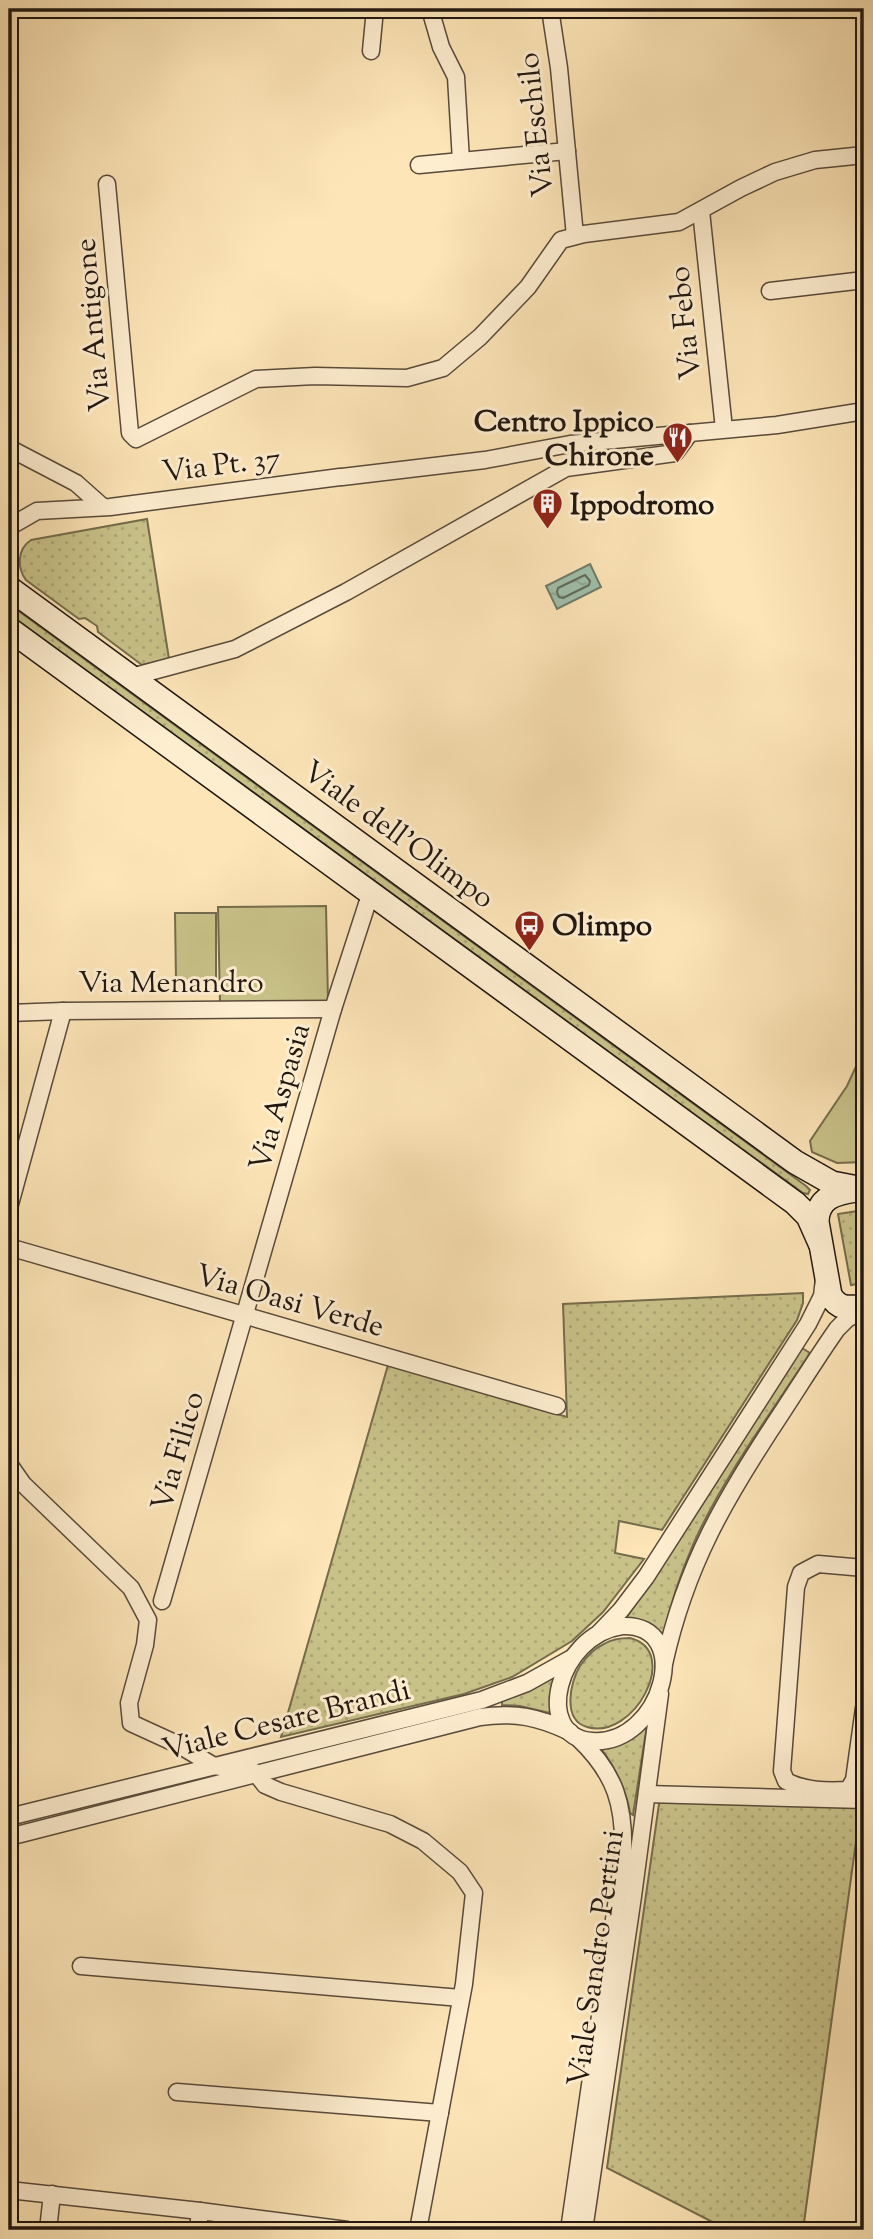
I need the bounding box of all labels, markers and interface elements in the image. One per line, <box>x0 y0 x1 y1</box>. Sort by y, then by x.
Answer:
street label: Via Eschilo <box>509 50 566 199</box>
street label: Via Antigone <box>65 236 123 413</box>
street label: Via Febo <box>659 264 714 382</box>
place label: Centro Ippico Chirone <box>474 402 654 479</box>
restaurant icon: Centro Ippico Chirone <box>660 421 694 465</box>
street label: Via Pt. 37 <box>160 438 283 495</box>
place label: Ippodromo <box>570 485 714 528</box>
building icon: Ippodromo <box>530 487 564 531</box>
street label: Viale dell'Olimpo <box>293 752 502 920</box>
place label: Olimpo <box>552 906 652 949</box>
bus stop icon: Olimpo <box>512 908 546 952</box>
street label: Via Menandro <box>78 963 264 1006</box>
street label: Via Aspasia <box>240 1019 323 1177</box>
street label: Via Oasi Verde <box>190 1255 389 1350</box>
street label: Via Filico <box>142 1387 217 1517</box>
street label: Viale Cesare Brandi <box>158 1670 415 1773</box>
street label: Viale Sandro Pertini <box>558 1827 637 2090</box>

